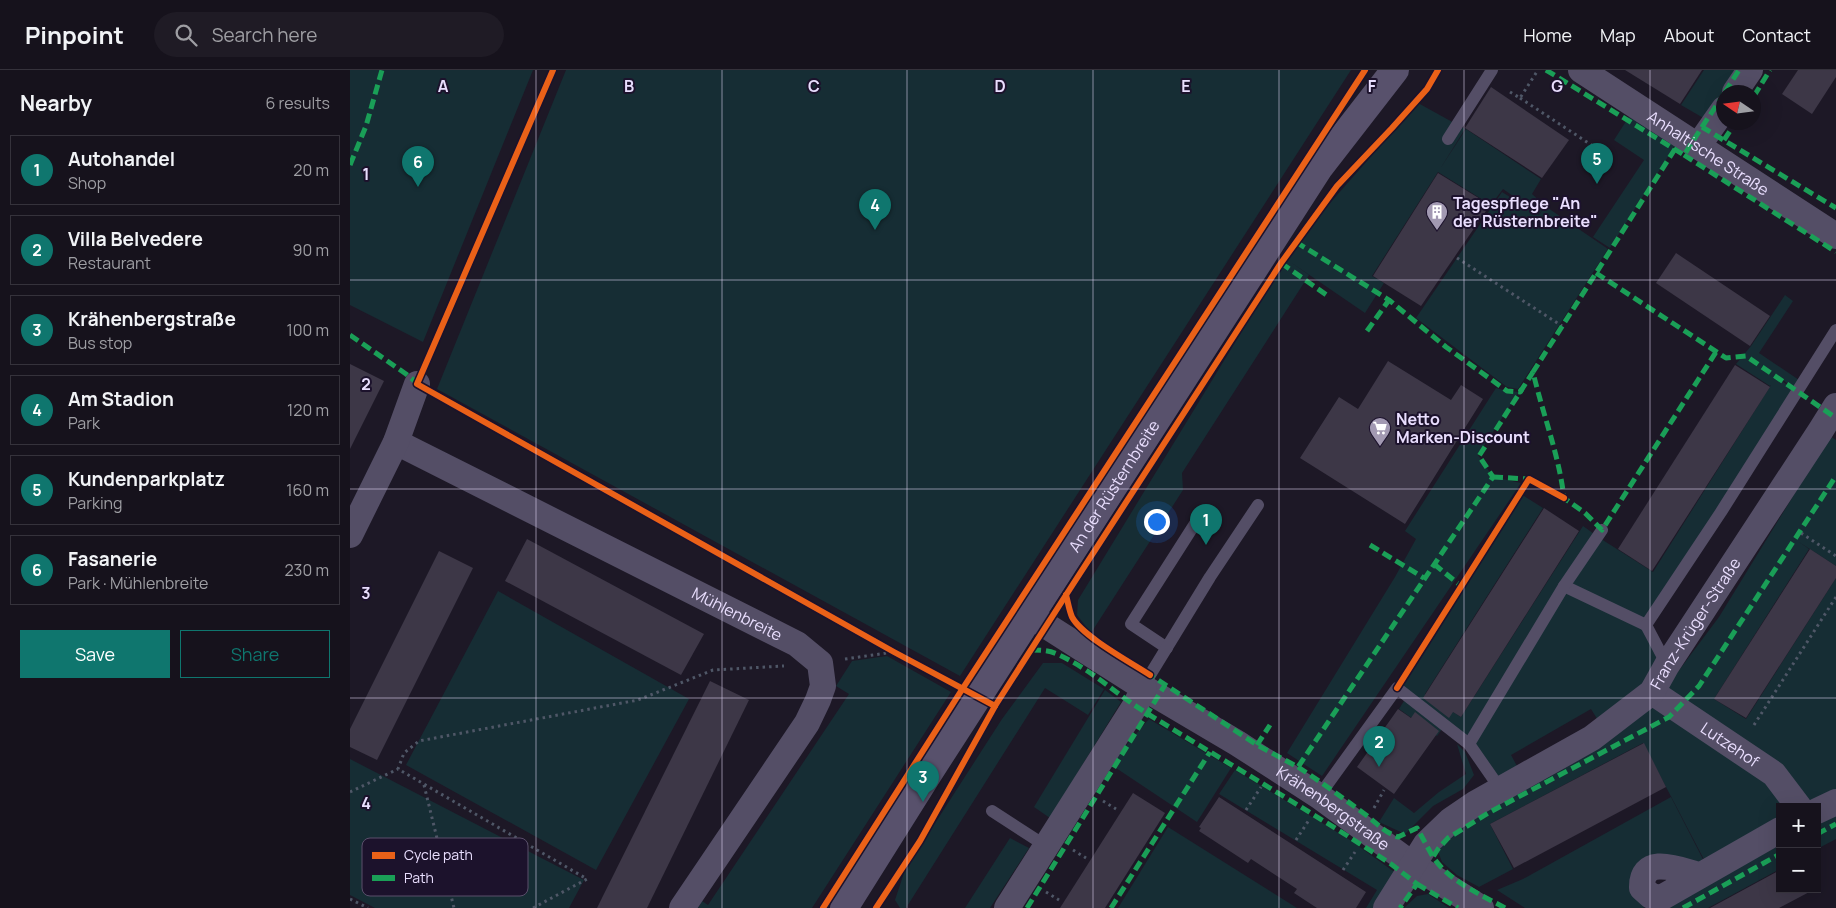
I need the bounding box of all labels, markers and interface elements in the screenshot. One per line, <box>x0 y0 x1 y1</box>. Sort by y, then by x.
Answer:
search box <box>154 12 504 57</box>
text: Pinpoint <box>25 18 124 51</box>
icon: search <box>172 21 200 49</box>
text: Search here <box>212 22 317 48</box>
text: Home <box>1523 23 1572 47</box>
text: Map <box>1600 23 1636 47</box>
text: About <box>1664 23 1714 47</box>
text: Contact <box>1742 23 1811 47</box>
text: A <box>438 75 449 97</box>
text: B <box>624 75 634 97</box>
text: C <box>808 75 820 97</box>
text: D <box>994 75 1006 97</box>
text: E <box>1181 75 1191 97</box>
text: F <box>1368 75 1377 97</box>
text: G <box>1551 75 1563 97</box>
north arrow <box>1716 85 1761 130</box>
text: Nearby <box>20 89 92 117</box>
text: 6 results <box>265 92 330 114</box>
street label: Anhaltische Straße <box>1643 105 1773 201</box>
pin: 5 <box>1581 143 1613 184</box>
text: Autohandel <box>68 146 175 172</box>
pin: 6 <box>402 146 434 187</box>
text: 1 <box>33 159 41 181</box>
text: 20 m <box>293 159 329 181</box>
text: 1 <box>362 163 370 185</box>
text: Shop <box>68 172 106 194</box>
pin: 4 <box>859 189 891 230</box>
place label: Tagespflege "An der Rüsternbreite" <box>1453 192 1598 232</box>
building icon: Tagespflege "An der Rüsternbreite" <box>1425 200 1449 231</box>
text: Villa Belvedere <box>68 226 203 252</box>
text: 2 <box>32 239 42 261</box>
text: 90 m <box>293 239 329 261</box>
text: Restaurant <box>68 252 151 274</box>
text: Krähenbergstraße <box>68 306 236 332</box>
text: 3 <box>32 319 42 341</box>
text: 100 m <box>286 319 329 341</box>
text: Bus stop <box>68 332 132 354</box>
text: 2 <box>361 373 371 395</box>
text: Am Stadion <box>68 386 174 412</box>
text: 4 <box>32 399 42 421</box>
text: 120 m <box>287 399 329 421</box>
place label: Netto Marken-Discount <box>1396 408 1530 448</box>
text: Park <box>68 412 100 434</box>
street label: An der Rüsternbreite <box>1063 416 1165 556</box>
supermarket icon: Netto Marken-Discount <box>1368 416 1392 447</box>
text: Kundenparkplatz <box>68 466 225 492</box>
text: 5 <box>32 479 42 501</box>
text: 160 m <box>286 479 329 501</box>
text: Parking <box>68 492 123 514</box>
pin: 1 <box>1190 504 1222 545</box>
your location <box>1144 509 1170 535</box>
text: Fasanerie <box>68 546 157 572</box>
street label: Franz-Krüger-Straße <box>1645 553 1746 693</box>
text: 6 <box>32 559 42 581</box>
text: 230 m <box>285 559 329 581</box>
text: Park · Mühlenbreite <box>68 572 208 594</box>
text: 3 <box>361 582 371 604</box>
street label: Mühlenbreite <box>688 582 786 646</box>
button: Save <box>20 630 170 678</box>
button: Share <box>180 630 330 678</box>
street label: Lutzehof <box>1696 717 1764 772</box>
pin: 2 <box>1363 726 1395 767</box>
street label: Krähenbergstraße <box>1272 760 1394 855</box>
pin: 3 <box>907 761 939 802</box>
text: 4 <box>361 792 371 814</box>
map controls <box>1776 803 1821 893</box>
button: + <box>1776 803 1821 848</box>
legend <box>362 838 528 896</box>
text: Cycle path <box>404 845 473 864</box>
button: − <box>1776 848 1821 893</box>
text: Path <box>404 868 434 887</box>

